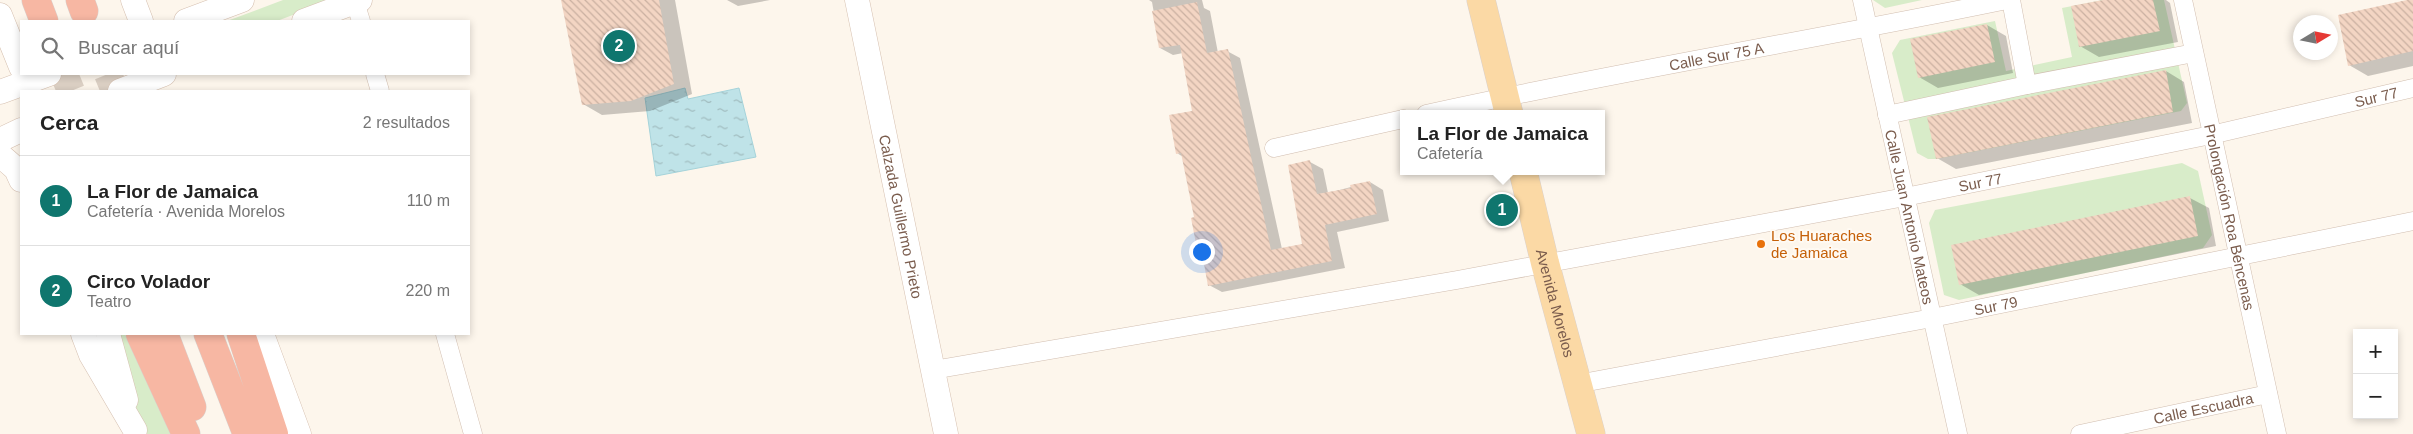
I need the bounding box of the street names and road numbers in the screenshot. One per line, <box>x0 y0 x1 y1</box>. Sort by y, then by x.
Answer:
street label: Calle Sur 75 A <box>1668 39 1765 73</box>
street label: Sur 77 <box>2353 83 2400 110</box>
street label: Prolongación Roa Béncenas <box>2202 122 2258 312</box>
street label: Calle Juan Antonio Mateos <box>1882 128 1938 306</box>
street label: Calzada Guillermo Prieto <box>876 133 926 300</box>
street label: Sur 77 <box>1957 169 2004 194</box>
street label: Avenida Morelos <box>1533 247 1578 359</box>
street label: Sur 79 <box>1972 292 2019 318</box>
street label: Calle Escuadra <box>2152 389 2255 427</box>

